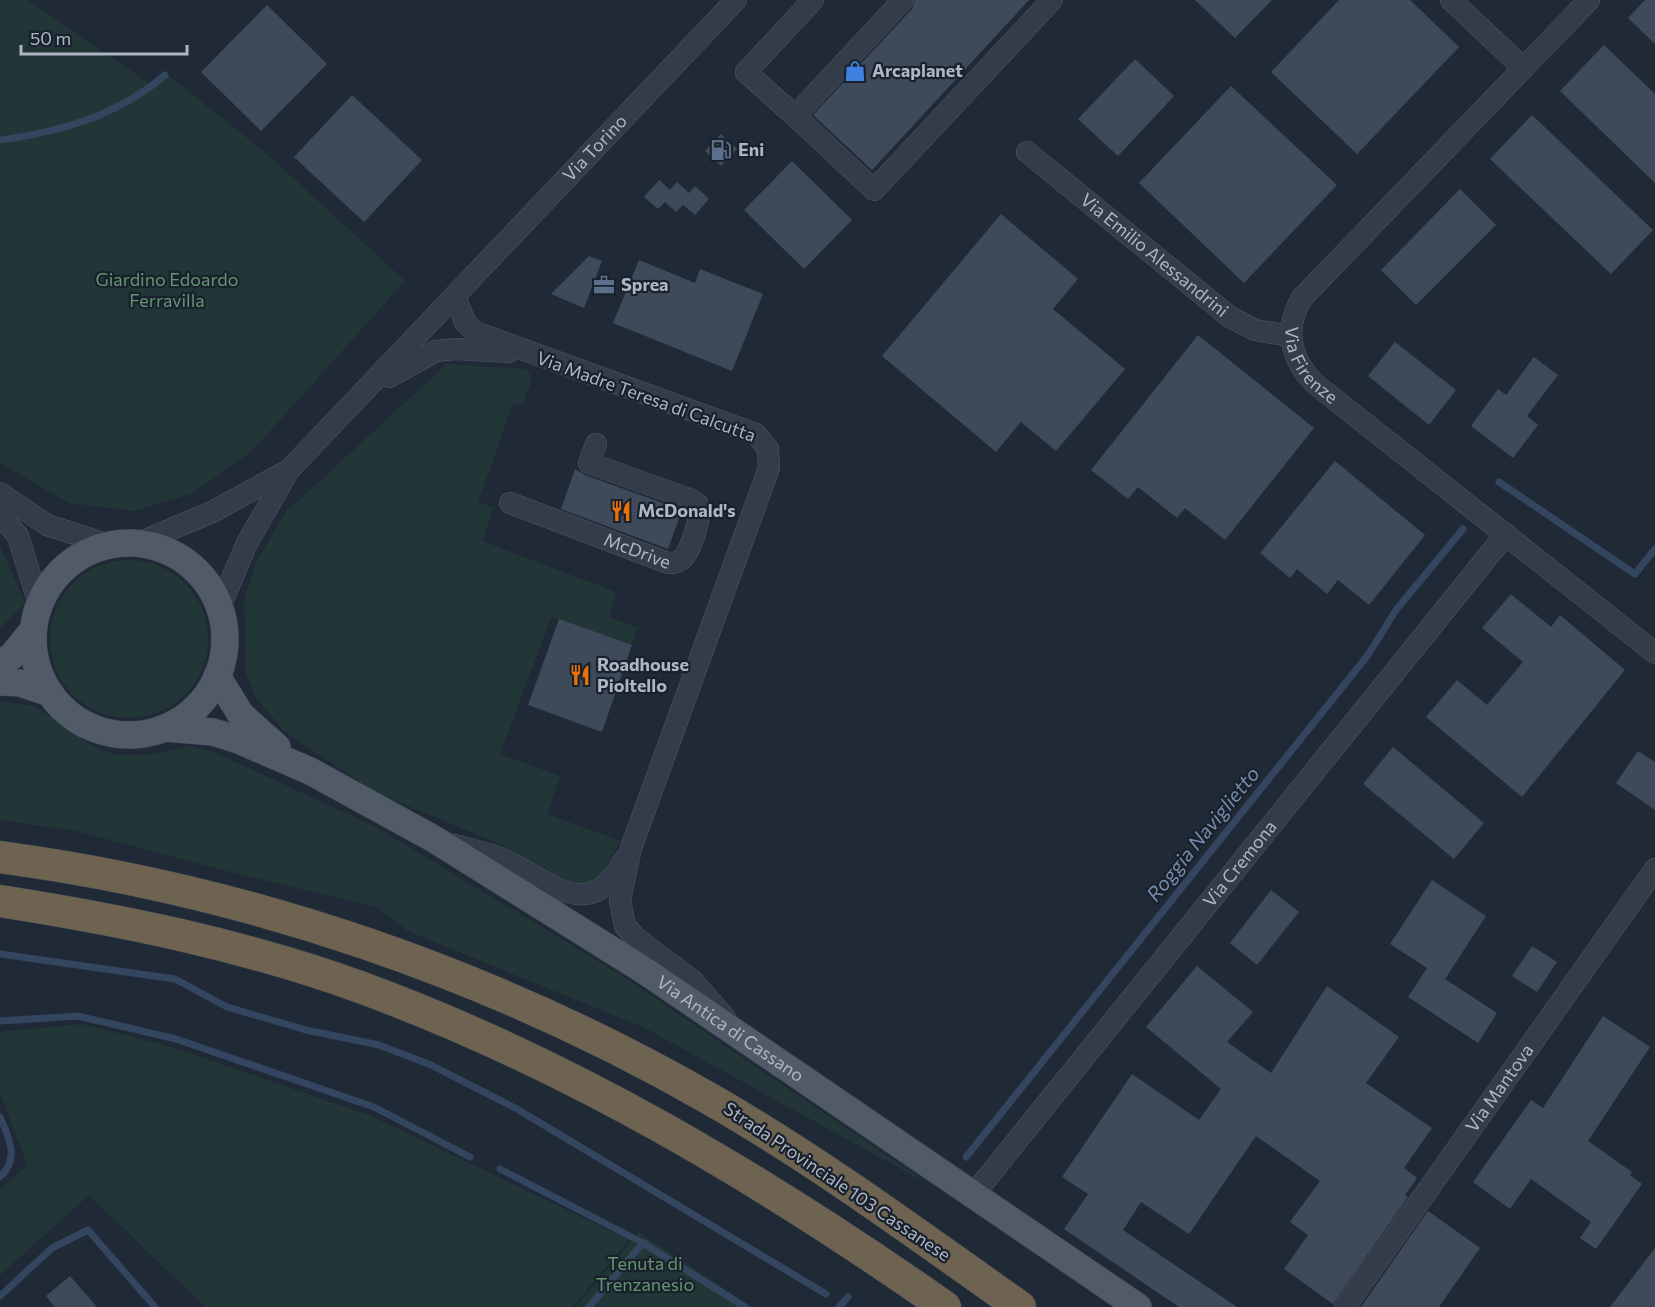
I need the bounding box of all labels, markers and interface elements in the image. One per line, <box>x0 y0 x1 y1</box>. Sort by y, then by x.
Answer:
scale bar <box>21 18 188 56</box>
text: 50 m <box>30 27 71 49</box>
shop icon: Arcaplanet <box>843 59 867 83</box>
place label: Arcaplanet <box>872 59 963 81</box>
street label: Via Torino <box>557 110 631 185</box>
fuel station icon: Eni <box>709 138 733 162</box>
place label: Eni <box>738 138 764 160</box>
street label: Via Emilio Alessandrini <box>1076 188 1233 321</box>
park label: Giardino Edoardo Ferravilla <box>96 268 238 311</box>
office icon: Sprea <box>592 273 616 297</box>
place label: Sprea <box>621 273 669 295</box>
street label: Via Firenze <box>1281 326 1343 408</box>
street label: Via Madre Teresa di Calcutta <box>534 346 759 446</box>
restaurant icon: McDonald's <box>609 499 633 523</box>
place label: McDonald's <box>638 499 736 521</box>
street label: McDrive <box>601 528 674 573</box>
place label: Roadhouse Pioltello <box>597 653 689 696</box>
restaurant icon: Roadhouse Pioltello <box>568 663 592 687</box>
water label: Roggia Naviglietto <box>1141 761 1264 905</box>
street label: Via Cremona <box>1198 816 1281 911</box>
street label: Via Antica di Cassano <box>653 970 808 1086</box>
street label: Via Mantova <box>1460 1039 1538 1136</box>
street label: Strada Provinciale 103 Cassanese <box>720 1097 955 1265</box>
park label: Tenuta di Trenzanesio <box>596 1252 694 1295</box>

